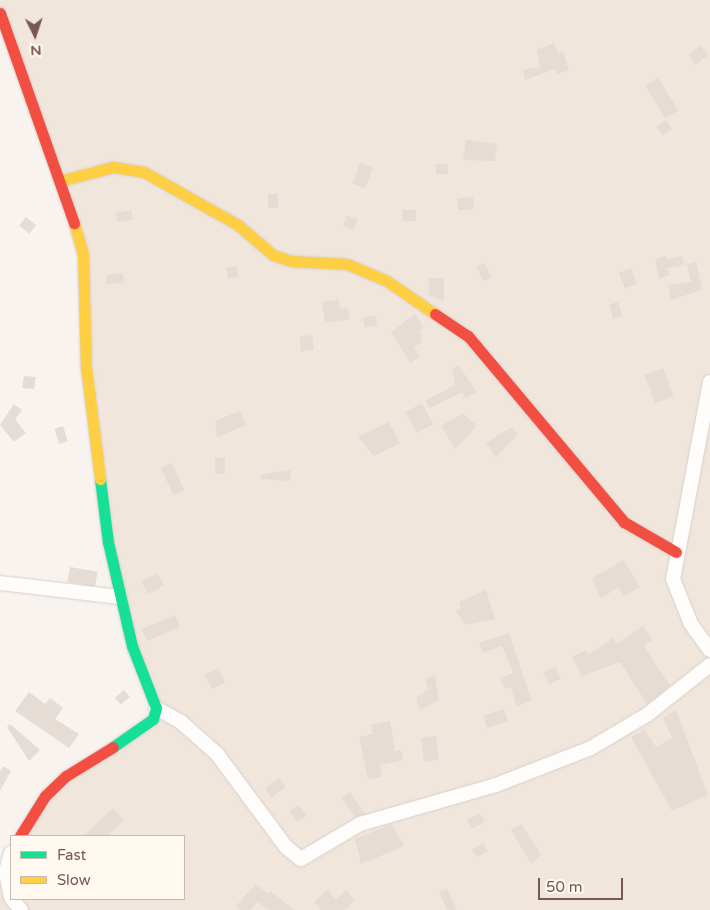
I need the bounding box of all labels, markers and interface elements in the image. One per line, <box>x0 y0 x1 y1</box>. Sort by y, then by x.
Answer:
north arrow <box>10 10 60 60</box>
text: N <box>30 42 42 59</box>
legend <box>10 835 185 900</box>
text: Fast <box>57 846 86 864</box>
scale bar <box>540 868 625 900</box>
text: Slow <box>57 871 91 889</box>
text: 50 m <box>546 878 583 896</box>

